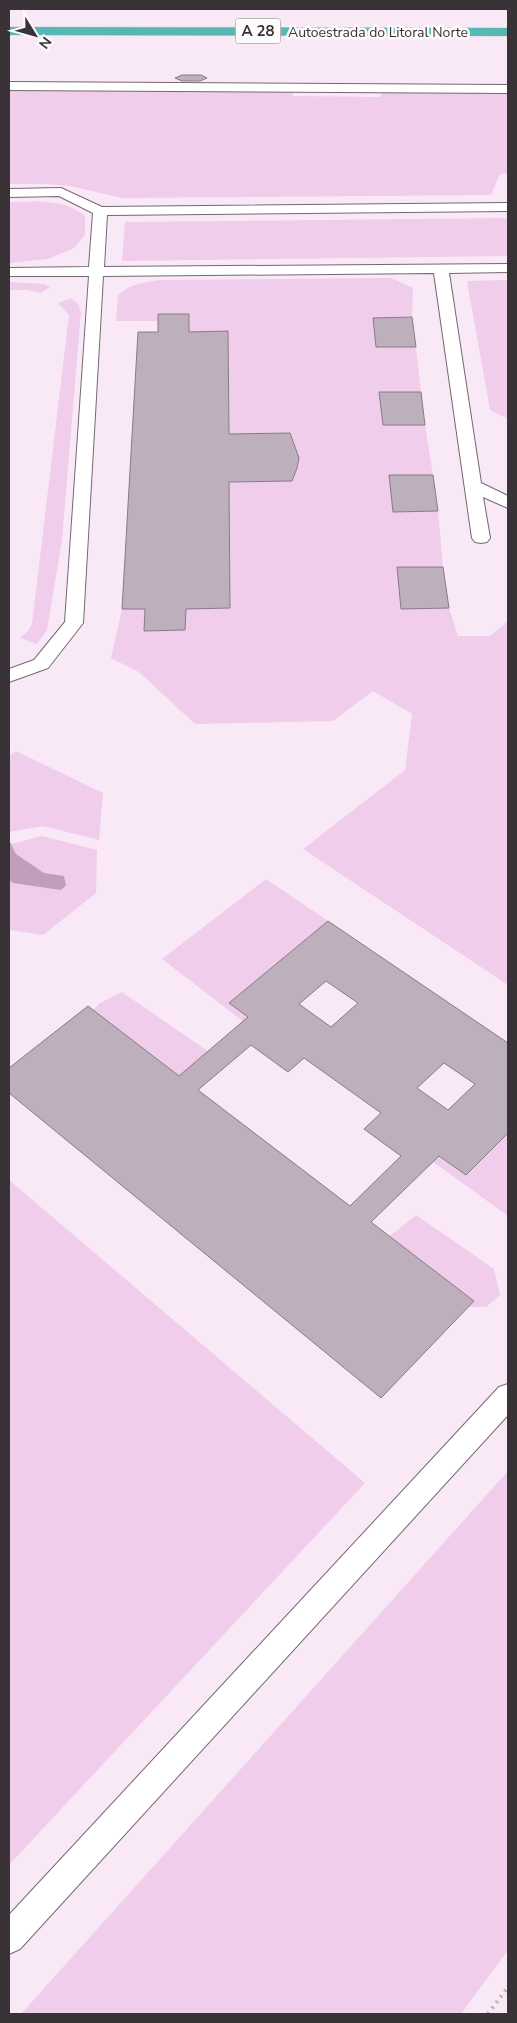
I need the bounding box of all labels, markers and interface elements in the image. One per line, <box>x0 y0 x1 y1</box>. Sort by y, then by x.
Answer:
north arrow <box>10 10 60 60</box>
road number: A 28 <box>236 18 280 44</box>
street label: Autoestrada do Litoral Norte <box>288 23 468 42</box>
text: N <box>34 33 56 52</box>

